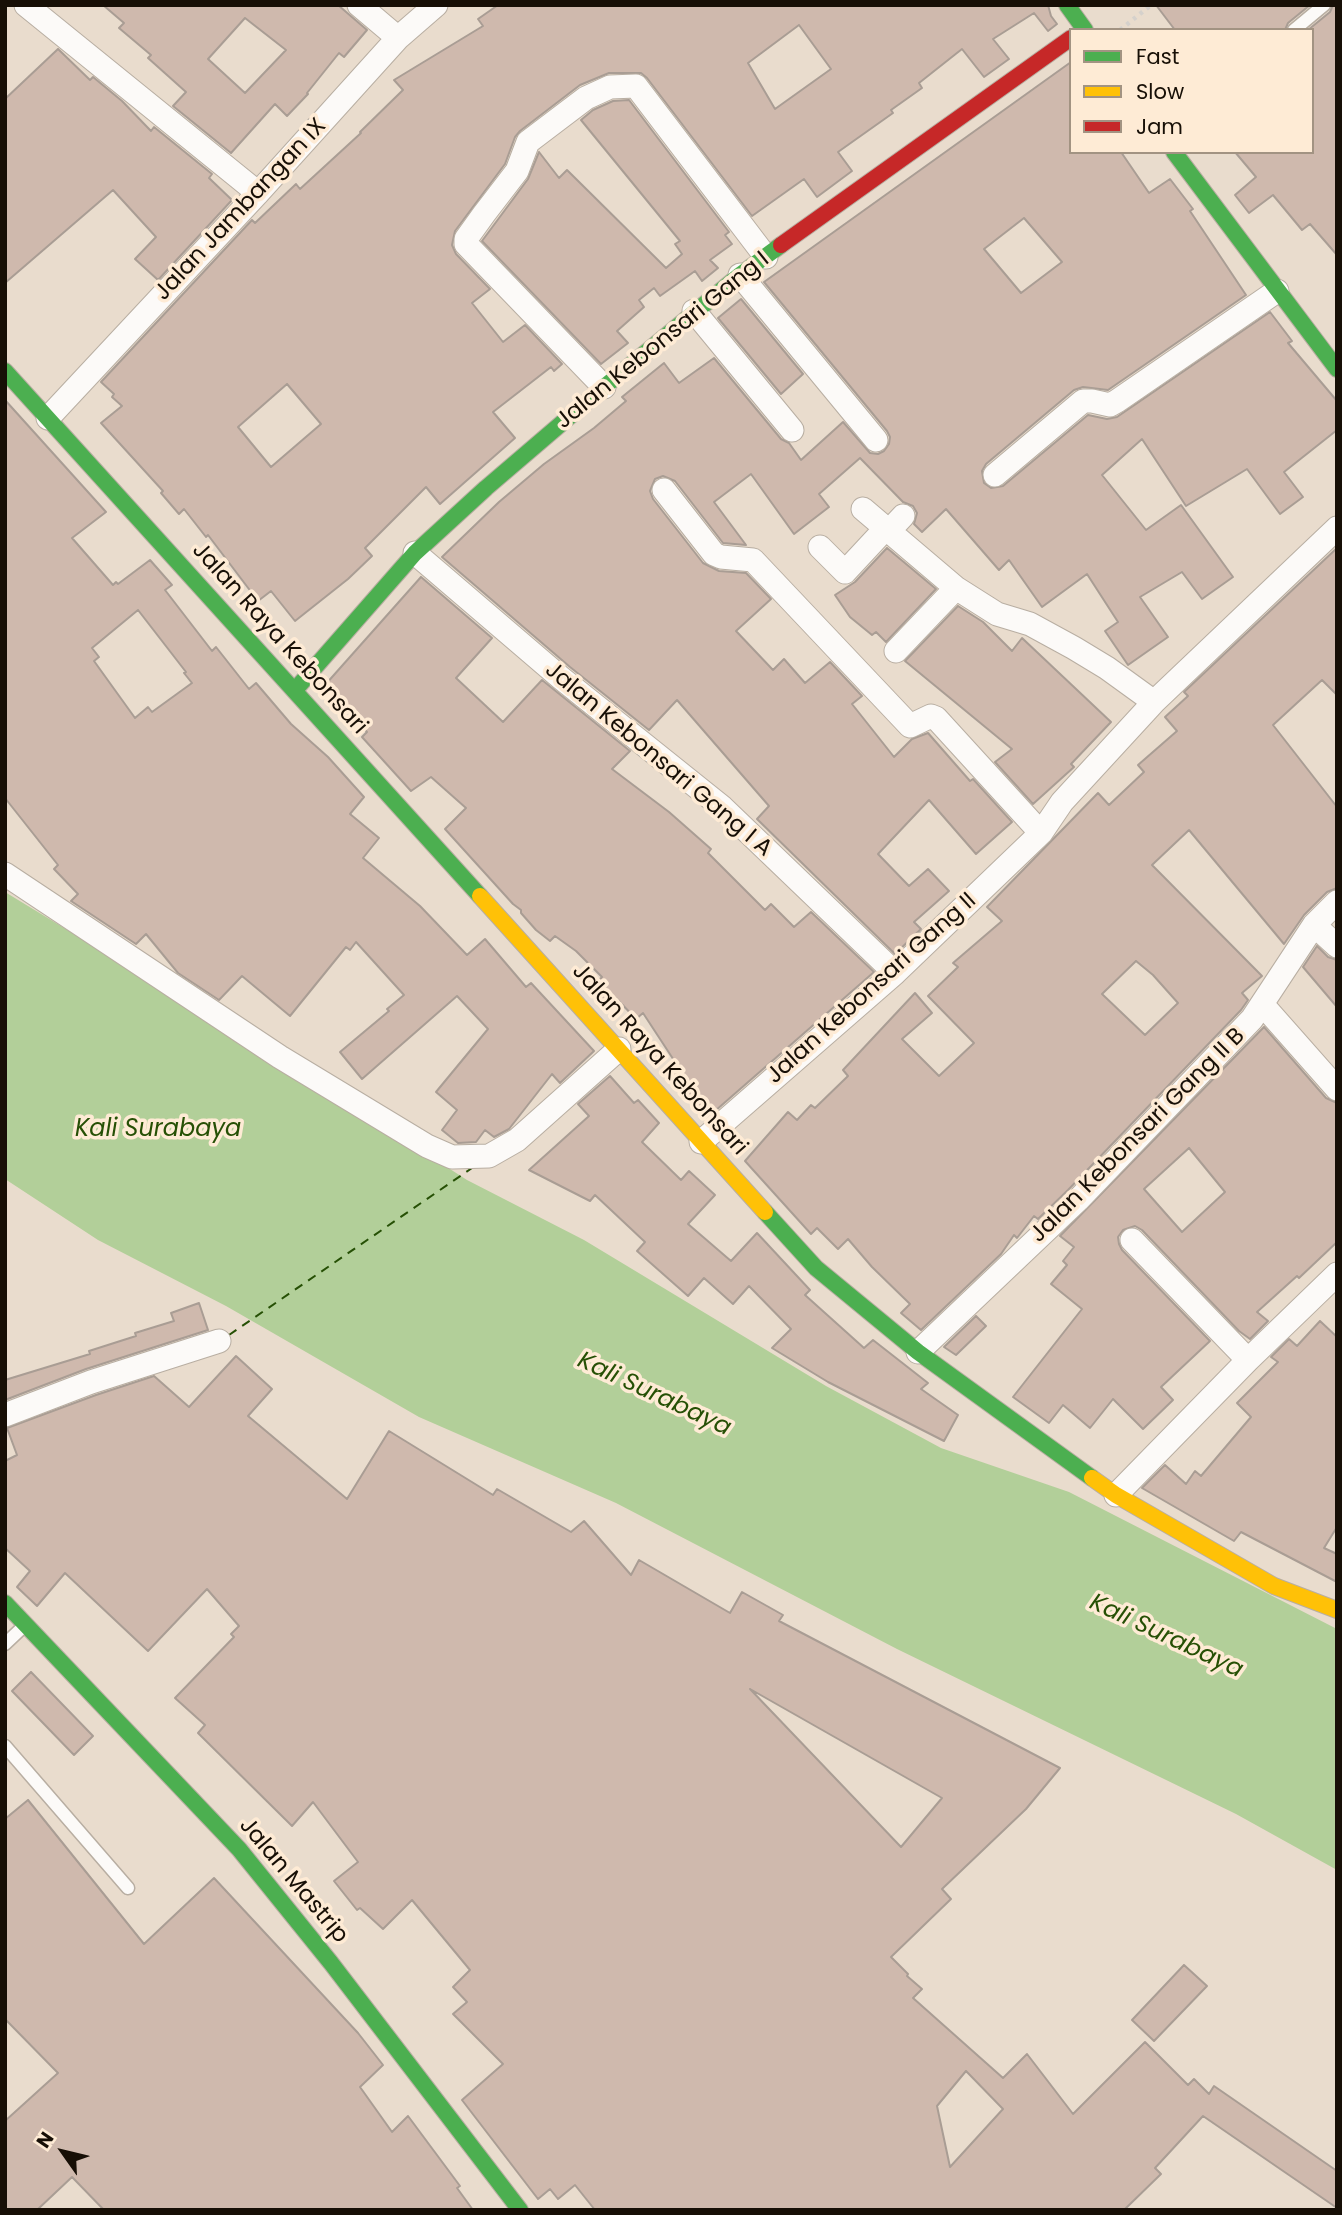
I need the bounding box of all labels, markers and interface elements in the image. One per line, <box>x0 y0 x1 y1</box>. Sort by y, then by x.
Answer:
legend <box>1069 28 1314 154</box>
text: Fast <box>1136 42 1179 71</box>
text: Slow <box>1136 77 1184 106</box>
text: Jam <box>1136 112 1183 141</box>
street label: Jalan Jambangan IX <box>149 113 333 307</box>
street label: Jalan Kebonsari Gang I <box>551 246 775 436</box>
street label: Jalan Raya Kebonsari <box>186 537 372 741</box>
street label: Jalan Kebonsari Gang I A <box>539 657 777 863</box>
street label: Jalan Kebonsari Gang II <box>762 888 982 1090</box>
street label: Jalan Raya Kebonsari <box>566 958 752 1162</box>
street label: Jalan Kebonsari Gang II B <box>1025 1023 1251 1249</box>
water label: Kali Surabaya <box>75 1116 241 1144</box>
water label: Kali Surabaya <box>573 1347 735 1443</box>
water label: Kali Surabaya <box>1085 1589 1247 1685</box>
street label: Jalan Mastrip <box>233 1813 353 1949</box>
north arrow <box>28 2117 98 2187</box>
text: N <box>30 2127 60 2153</box>

